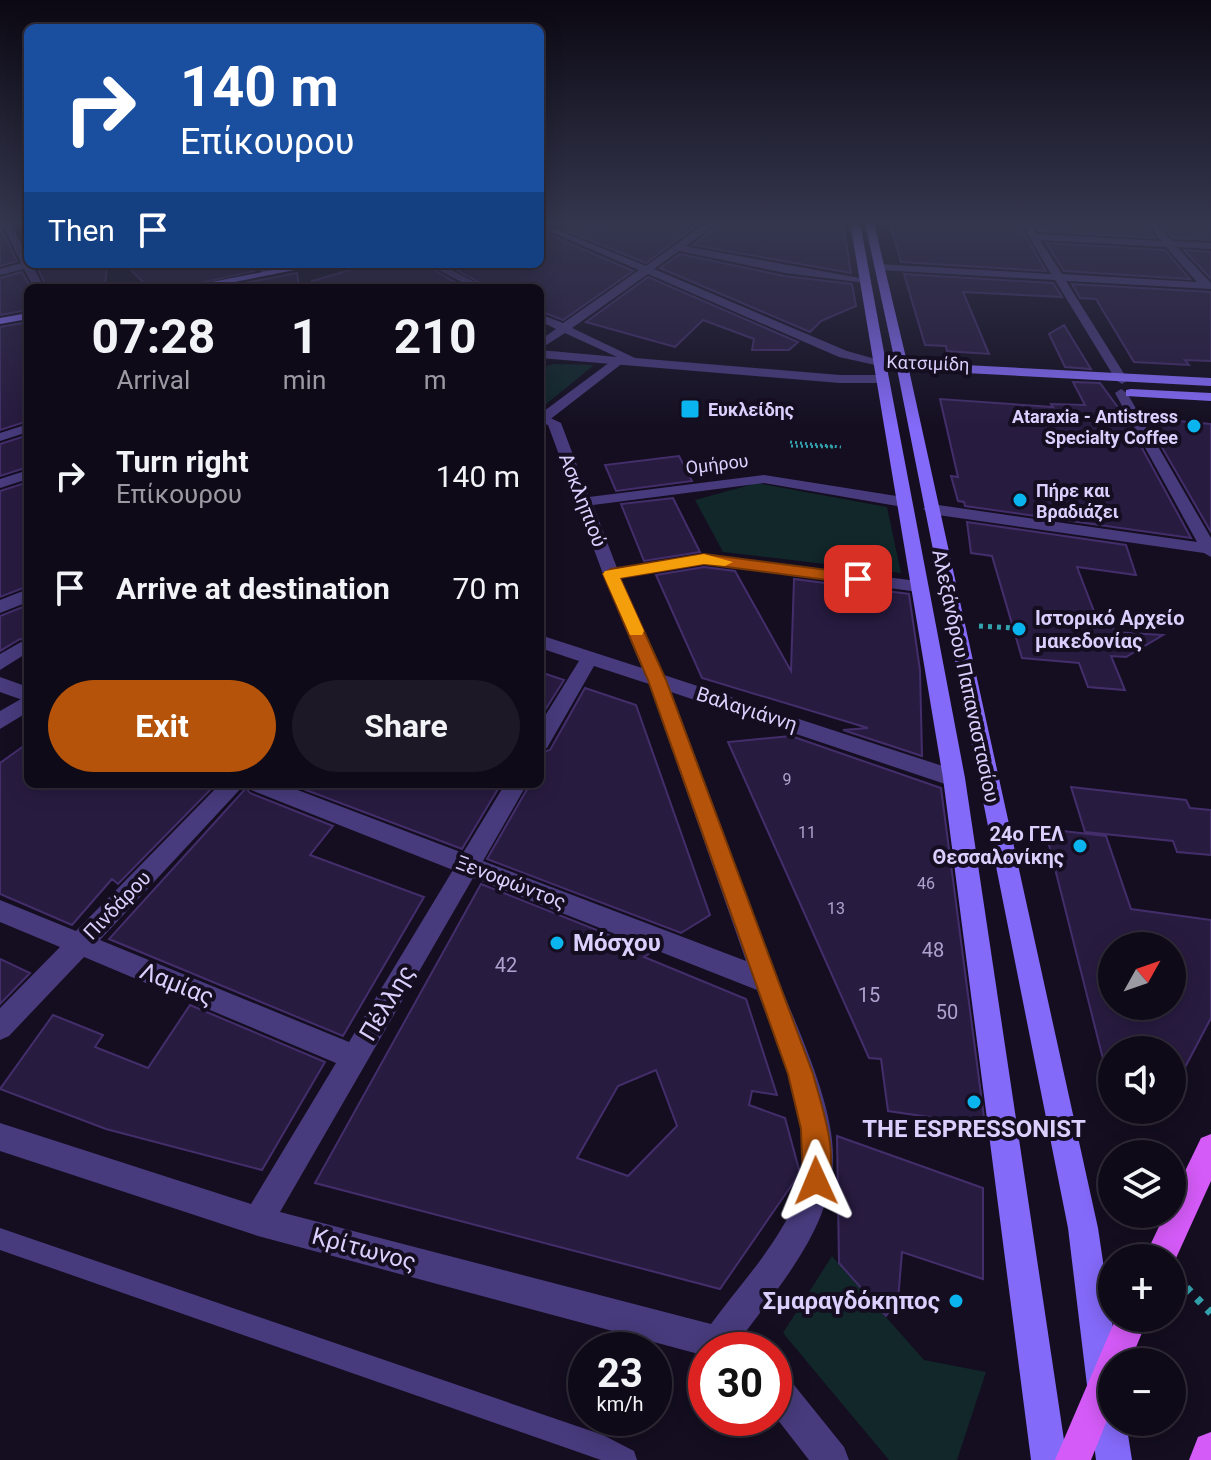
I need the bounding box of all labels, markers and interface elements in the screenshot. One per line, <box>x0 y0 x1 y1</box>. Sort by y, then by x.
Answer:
text: 140 m <box>180 54 339 120</box>
icon: right <box>48 56 152 160</box>
text: Επίκουρου <box>180 121 354 163</box>
icon: arrive <box>131 208 175 252</box>
text: Then <box>48 213 115 248</box>
text: 07:28 <box>92 308 215 365</box>
text: 1 <box>291 308 318 365</box>
text: 210 <box>394 308 476 365</box>
street label: Κατσιμίδη <box>886 351 970 375</box>
text: Arrival <box>117 365 190 395</box>
text: min <box>283 365 326 395</box>
text: m <box>424 365 447 395</box>
marker: Ευκλείδης <box>679 398 701 420</box>
place label: Ευκλείδης <box>708 399 794 420</box>
place label: Ataraxia - Antistress Specialty Coffee <box>1012 406 1178 448</box>
marker: Ataraxia - Antistress Specialty Coffee <box>1185 417 1203 435</box>
text: Turn right <box>116 444 249 479</box>
street label: Ασκληπιού <box>554 450 612 550</box>
street label: Ομήρου <box>684 450 750 478</box>
icon: right <box>48 454 92 498</box>
text: 140 m <box>436 459 520 494</box>
text: Επίκουρου <box>116 479 242 509</box>
place label: Πήρε και Βραδιάζει <box>1036 480 1119 522</box>
marker: Πήρε και Βραδιάζει <box>1011 491 1029 509</box>
pin <box>824 545 892 613</box>
street label: Αλεξάνδρου Παπαναστασίου <box>927 547 1005 805</box>
icon: arrive <box>836 557 880 601</box>
icon: arrive <box>48 566 92 610</box>
text: Arrive at destination <box>116 571 390 606</box>
text: 70 m <box>453 571 520 606</box>
place label: Ιστορικό Αρχείο μακεδονίας <box>1035 606 1185 653</box>
marker: Ιστορικό Αρχείο μακεδονίας <box>1010 620 1028 638</box>
button: Exit <box>48 680 276 772</box>
button: Share <box>292 680 520 772</box>
street label: Βαλαγιάννη <box>694 681 800 737</box>
house number: 9 <box>783 770 792 789</box>
place label: 24ο ΓΕΛ Θεσσαλονίκης <box>932 822 1064 869</box>
house number: 11 <box>798 823 816 842</box>
marker: 24ο ΓΕΛ Θεσσαλονίκης <box>1071 837 1089 855</box>
street label: Ξενοφώντος <box>453 850 569 914</box>
street label: Πινδάρου <box>78 866 156 944</box>
house number: 46 <box>917 874 935 893</box>
house number: 13 <box>827 899 845 918</box>
place label: Μόσχου <box>573 929 661 957</box>
north arrow <box>1098 932 1186 1020</box>
map controls <box>1098 932 1186 1436</box>
marker: Μόσχου <box>548 934 566 952</box>
house number: 48 <box>922 938 944 962</box>
house number: 42 <box>495 953 517 977</box>
street label: Λαμίας <box>136 957 218 1011</box>
street label: Πέλλης <box>354 960 420 1046</box>
house number: 15 <box>858 983 880 1007</box>
house number: 50 <box>936 1000 958 1024</box>
button: sound <box>1098 1036 1186 1124</box>
marker: THE ESPRESSONIST <box>965 1093 983 1111</box>
place label: THE ESPRESSONIST <box>862 1115 1086 1143</box>
position arrow <box>774 1139 858 1223</box>
button: layers <box>1098 1140 1186 1228</box>
street label: Κρίτωνος <box>309 1222 419 1276</box>
button: + <box>1098 1244 1186 1332</box>
place label: Σμαραγδόκηπος <box>763 1287 940 1315</box>
marker: Σμαραγδόκηπος <box>947 1292 965 1310</box>
speed limit sign: 30 <box>688 1332 792 1436</box>
button: − <box>1098 1348 1186 1436</box>
text: 23 <box>597 1350 643 1397</box>
text: km/h <box>597 1392 643 1416</box>

